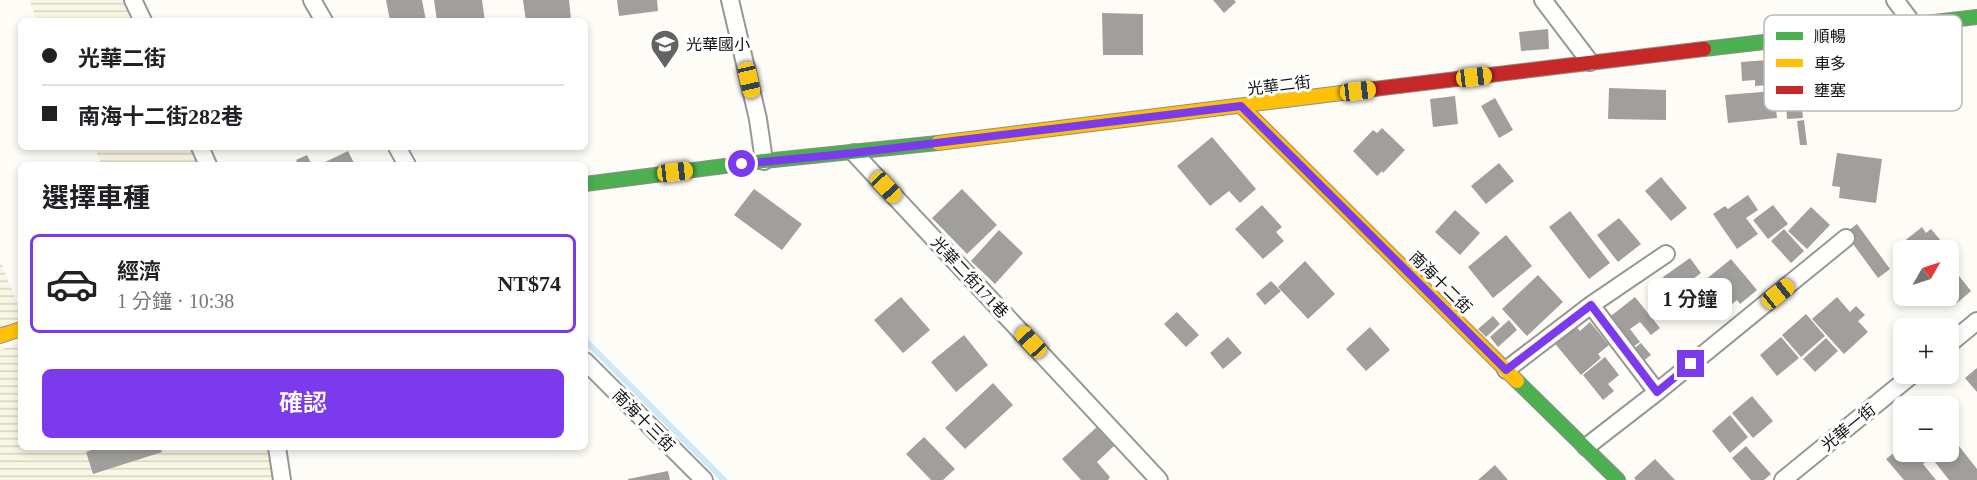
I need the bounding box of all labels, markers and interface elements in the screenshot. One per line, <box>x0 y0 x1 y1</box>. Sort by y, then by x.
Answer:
legend <box>1764 15 1962 111</box>
school or university icon: 光華國小 <box>649 28 681 70</box>
text: 順暢 <box>1814 28 1846 45</box>
place label: 光華國小 <box>686 36 750 53</box>
text: 光華二街 <box>78 46 166 71</box>
text: 車多 <box>1814 55 1846 72</box>
car <box>736 60 762 100</box>
car <box>1455 66 1493 88</box>
street label: 光華二街 <box>1246 73 1312 98</box>
car <box>1339 80 1377 102</box>
text: 壅塞 <box>1814 82 1846 99</box>
text: 南海十二街282巷 <box>78 104 243 129</box>
route start <box>728 150 755 177</box>
car <box>656 161 694 183</box>
car <box>867 168 905 206</box>
text: 選擇車種 <box>42 183 150 213</box>
street label: 光華二街171巷 <box>928 234 1011 321</box>
north arrow <box>1893 240 1959 306</box>
map controls <box>1893 240 1959 462</box>
street label: 南海十二街 <box>1406 248 1475 317</box>
icon: car <box>45 257 99 311</box>
text: 經濟 <box>117 259 161 284</box>
text: NT$74 <box>497 271 561 296</box>
car <box>1758 276 1798 312</box>
callout: 1 分鐘 <box>1649 277 1733 319</box>
text: 1 分鐘 <box>1663 288 1718 310</box>
text: 1 分鐘 · 10:38 <box>117 290 234 312</box>
button: + <box>1893 318 1959 384</box>
car <box>1012 323 1050 361</box>
route end <box>1677 350 1704 377</box>
button: 確認 <box>42 369 564 438</box>
street label: 南海十三街 <box>609 386 678 455</box>
button: − <box>1893 396 1959 462</box>
street label: 光華一街 <box>1818 401 1879 454</box>

